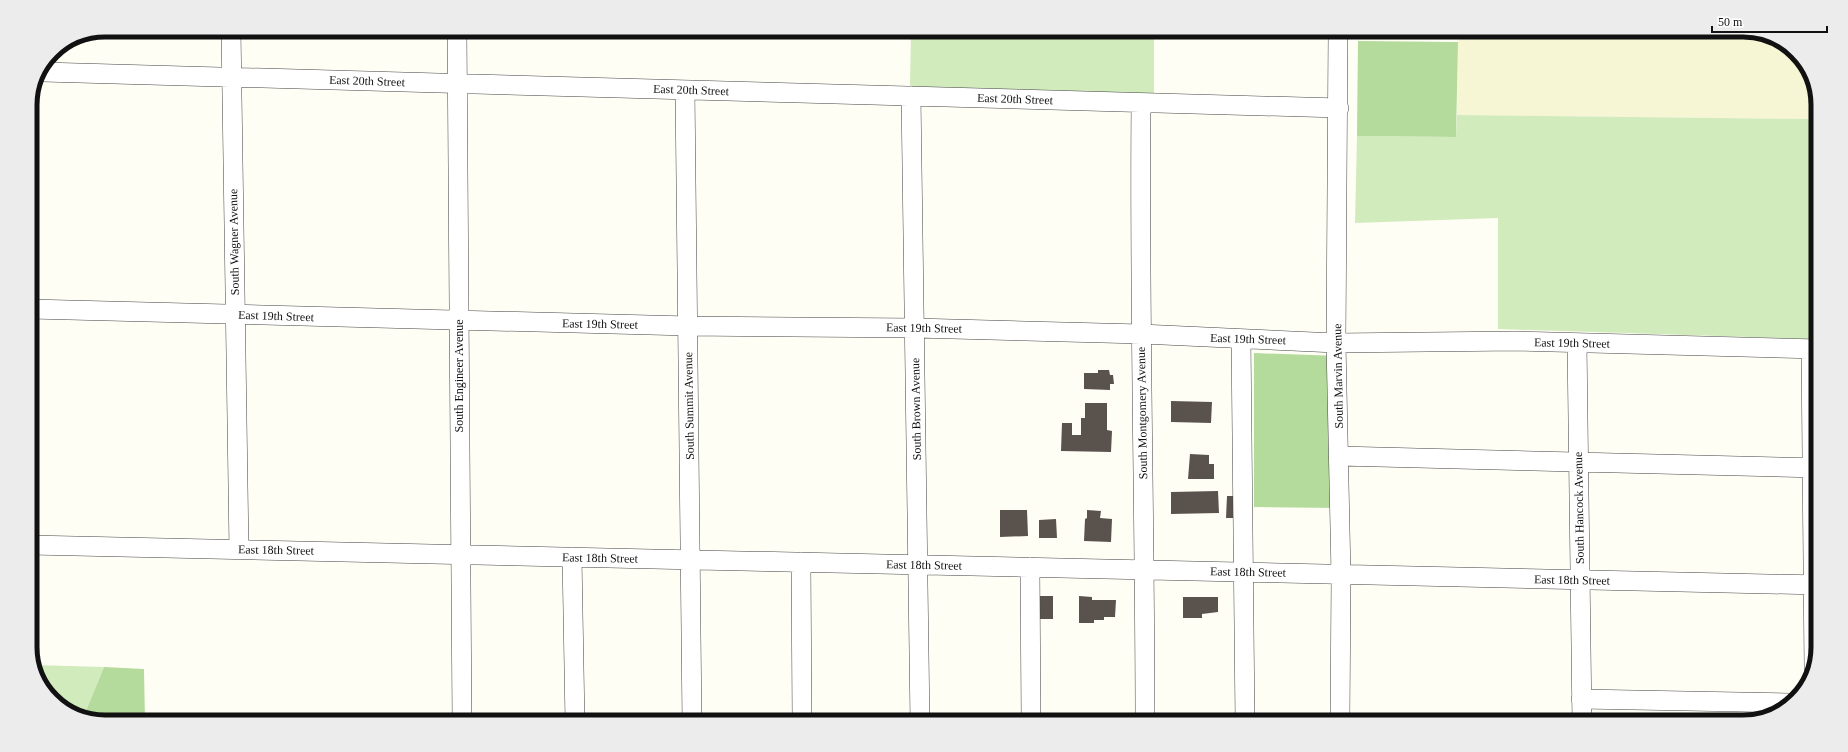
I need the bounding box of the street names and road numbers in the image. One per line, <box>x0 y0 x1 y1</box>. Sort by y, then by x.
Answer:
street label: East 20th Street <box>329 73 406 89</box>
street label: East 20th Street <box>653 82 730 98</box>
street label: East 20th Street <box>977 91 1054 107</box>
street label: South Wagner Avenue <box>226 189 242 295</box>
street label: East 19th Street <box>238 308 315 324</box>
street label: East 19th Street <box>562 316 639 332</box>
street label: South Engineer Avenue <box>452 319 466 433</box>
street label: East 19th Street <box>886 320 963 336</box>
street label: South Marvin Avenue <box>1330 323 1346 429</box>
street label: East 19th Street <box>1210 331 1287 347</box>
street label: East 19th Street <box>1534 335 1611 351</box>
street label: South Montgomery Avenue <box>1134 347 1150 479</box>
street label: South Summit Avenue <box>681 352 697 460</box>
street label: South Brown Avenue <box>908 358 924 460</box>
street label: South Hancock Avenue <box>1571 452 1587 564</box>
street label: East 18th Street <box>238 542 315 558</box>
street label: East 18th Street <box>562 550 639 566</box>
street label: East 18th Street <box>886 557 963 573</box>
street label: East 18th Street <box>1210 564 1287 580</box>
street label: East 18th Street <box>1534 572 1611 588</box>

